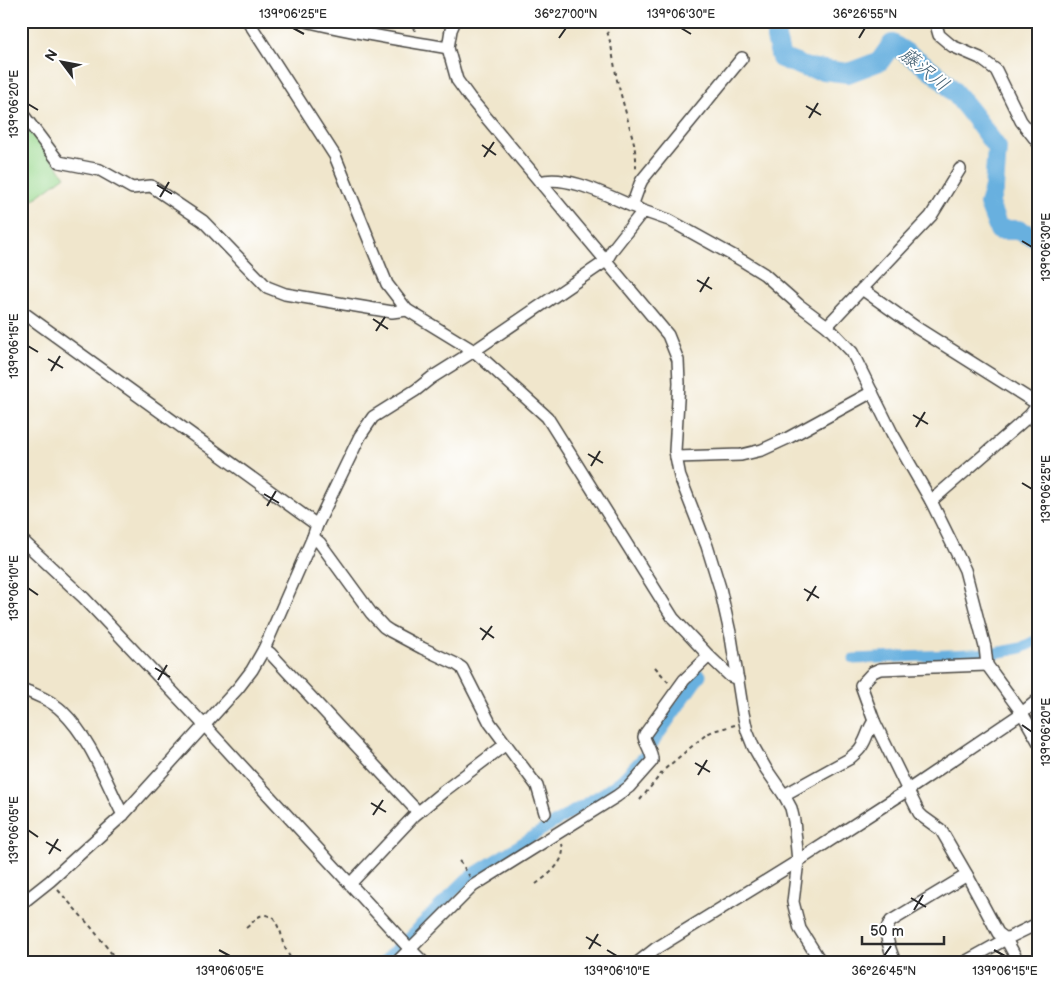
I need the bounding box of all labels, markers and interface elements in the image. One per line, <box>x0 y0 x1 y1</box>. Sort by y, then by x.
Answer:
text: 139°06'25"E <box>259 7 327 22</box>
text: 36°27'00"N <box>534 7 598 22</box>
text: 139°06'30"E <box>647 7 715 22</box>
text: 36°26'55"N <box>833 7 897 22</box>
north arrow <box>38 38 88 88</box>
water label: 藤沢川 <box>895 43 953 97</box>
text: N <box>41 46 61 64</box>
text: 139°06'20"E <box>7 70 22 138</box>
text: 139°06'30"E <box>1039 213 1054 281</box>
text: 139°06'15"E <box>7 313 22 379</box>
text: 139°06'25"E <box>1039 455 1054 523</box>
text: 139°06'10"E <box>7 555 22 621</box>
text: 139°06'20"E <box>1039 698 1054 766</box>
text: 139°06'05"E <box>7 796 22 864</box>
scale bar <box>862 914 945 946</box>
text: 50 m <box>870 922 904 941</box>
text: 139°06'05"E <box>196 964 264 979</box>
text: 139°06'10"E <box>584 964 650 979</box>
text: 36°26'45"N <box>852 964 916 979</box>
text: 139°06'15"E <box>972 964 1038 979</box>

